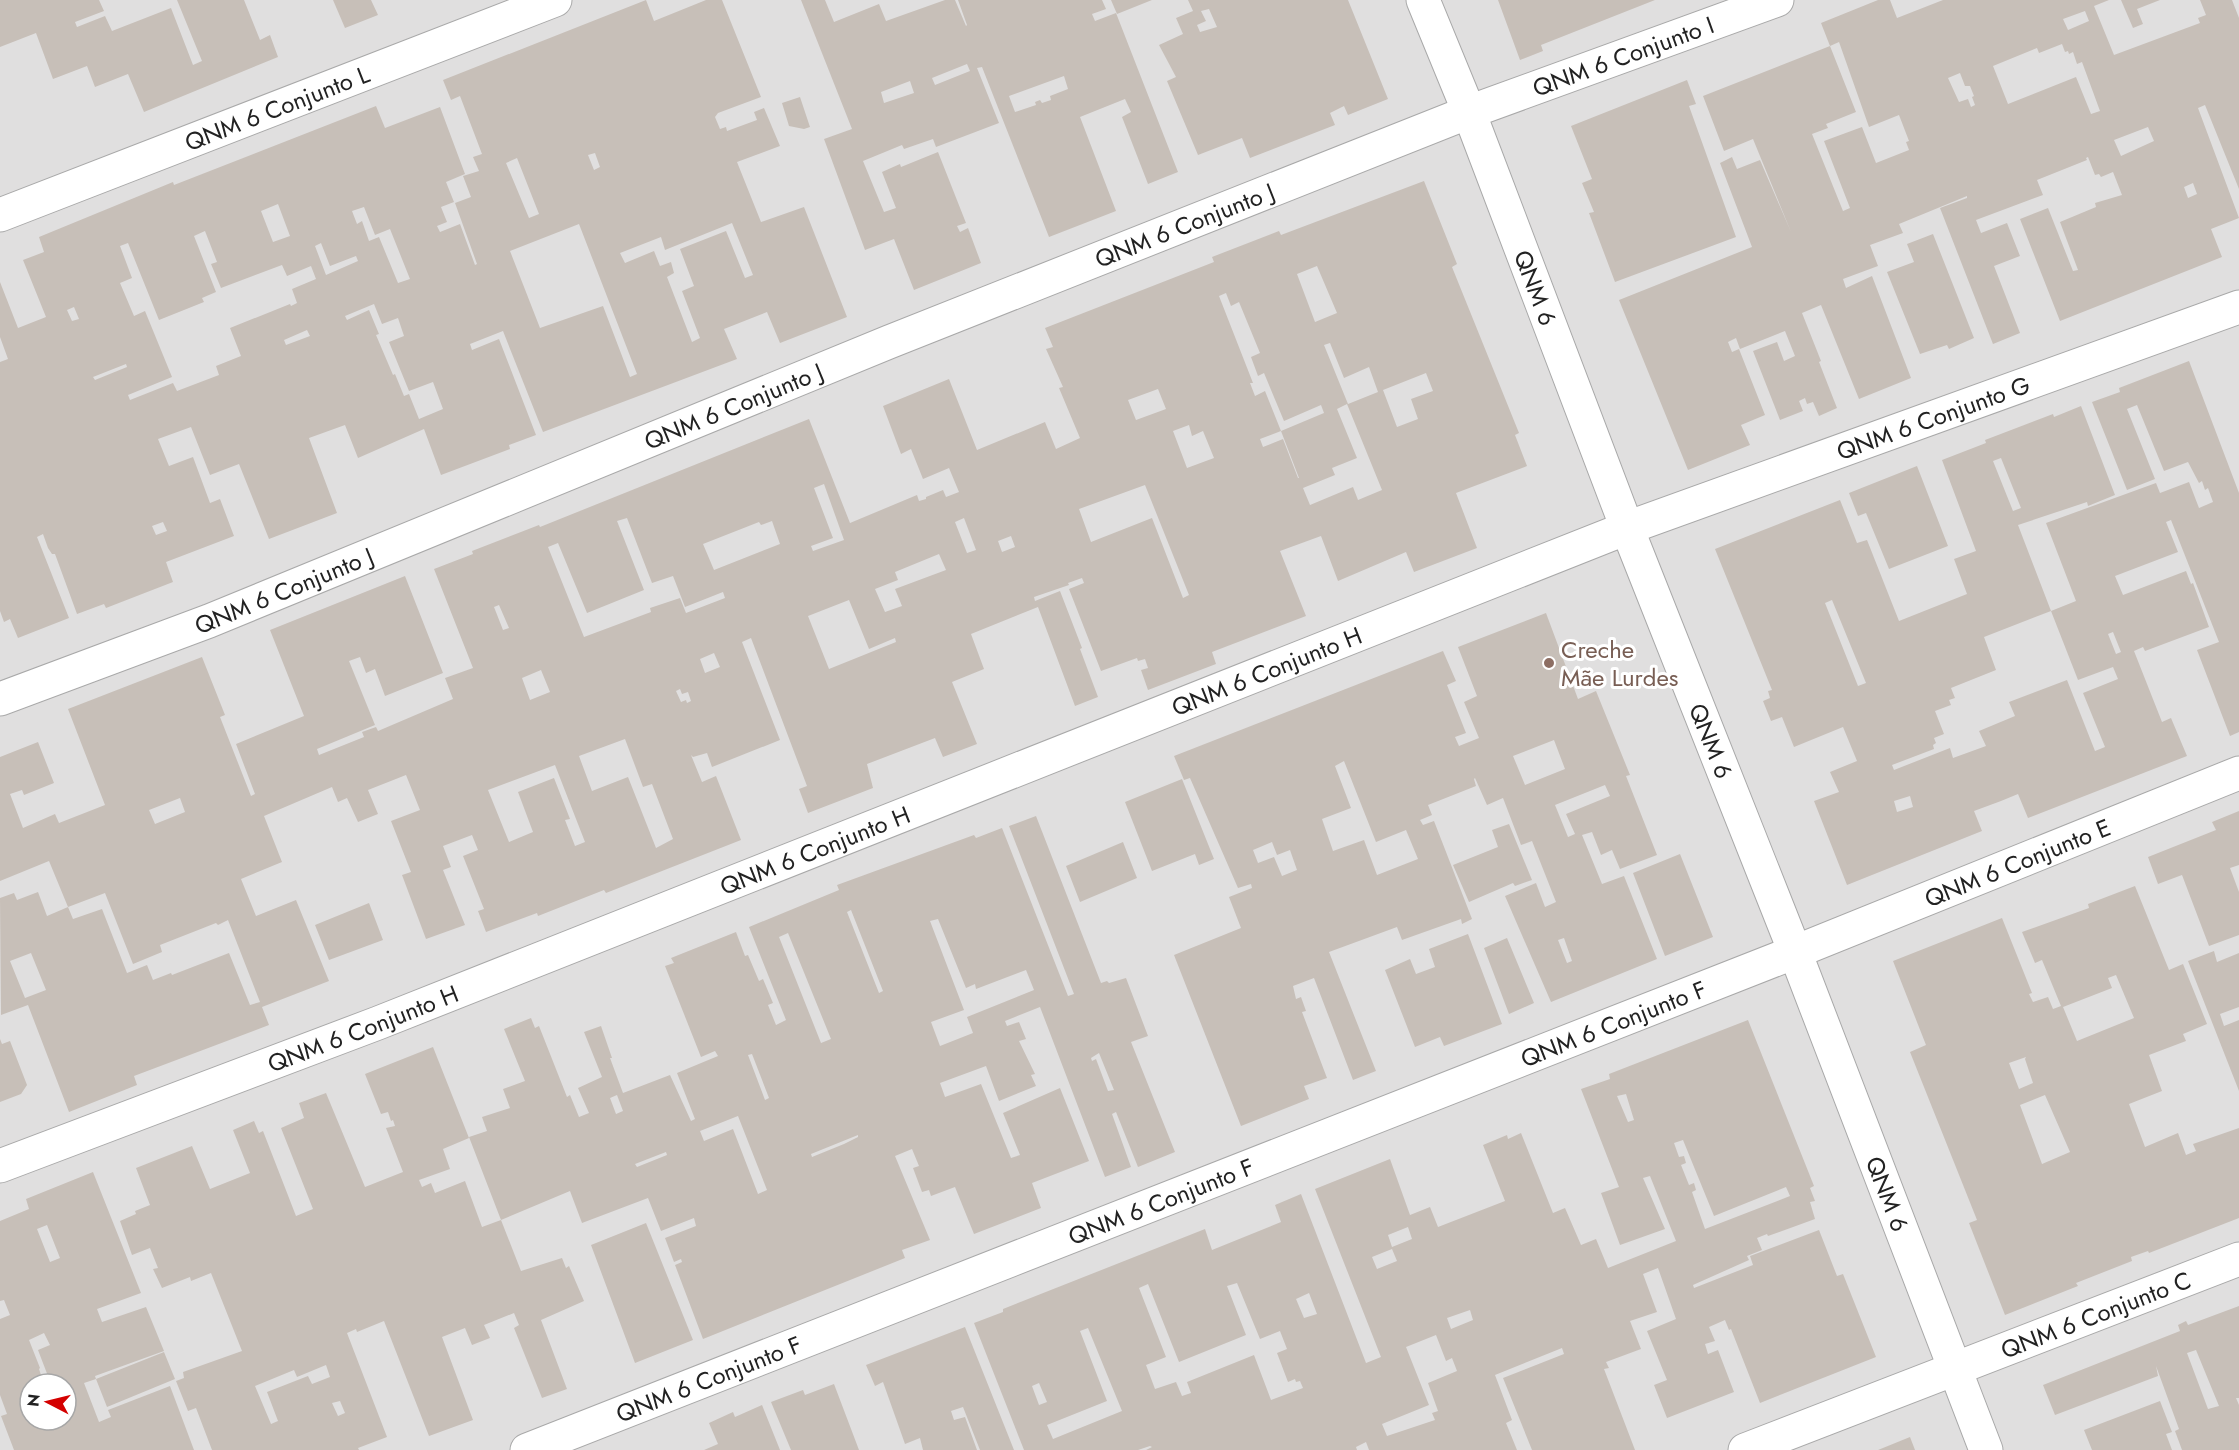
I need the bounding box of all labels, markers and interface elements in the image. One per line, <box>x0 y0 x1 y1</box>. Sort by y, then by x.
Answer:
street label: QNM 6 Conjunto I <box>1528 7 1719 105</box>
street label: QNM 6 Conjunto L <box>179 56 375 159</box>
street label: QNM 6 Conjunto J <box>1090 173 1280 276</box>
street label: QNM 6 <box>1506 245 1566 330</box>
street label: QNM 6 Conjunto J <box>639 353 828 458</box>
street label: QNM 6 Conjunto G <box>1831 367 2035 468</box>
street label: QNM 6 Conjunto J <box>189 538 379 642</box>
street label: QNM 6 Conjunto H <box>1166 617 1367 724</box>
place label: Creche Mãe Lurdes <box>1561 632 1679 695</box>
marker: Creche Mãe Lurdes <box>1542 656 1556 670</box>
street label: QNM 6 <box>1681 698 1742 784</box>
street label: QNM 6 Conjunto H <box>715 796 915 903</box>
street label: QNM 6 Conjunto E <box>1919 809 2116 916</box>
street label: QNM 6 Conjunto F <box>1515 971 1711 1076</box>
street label: QNM 6 Conjunto H <box>262 975 463 1081</box>
street label: QNM 6 Conjunto F <box>1063 1149 1259 1253</box>
street label: QNM 6 <box>1857 1151 1918 1236</box>
street label: QNM 6 Conjunto C <box>1996 1262 2196 1367</box>
street label: QNM 6 Conjunto F <box>611 1326 806 1431</box>
north arrow <box>18 1372 78 1432</box>
text: N <box>21 1393 46 1408</box>

